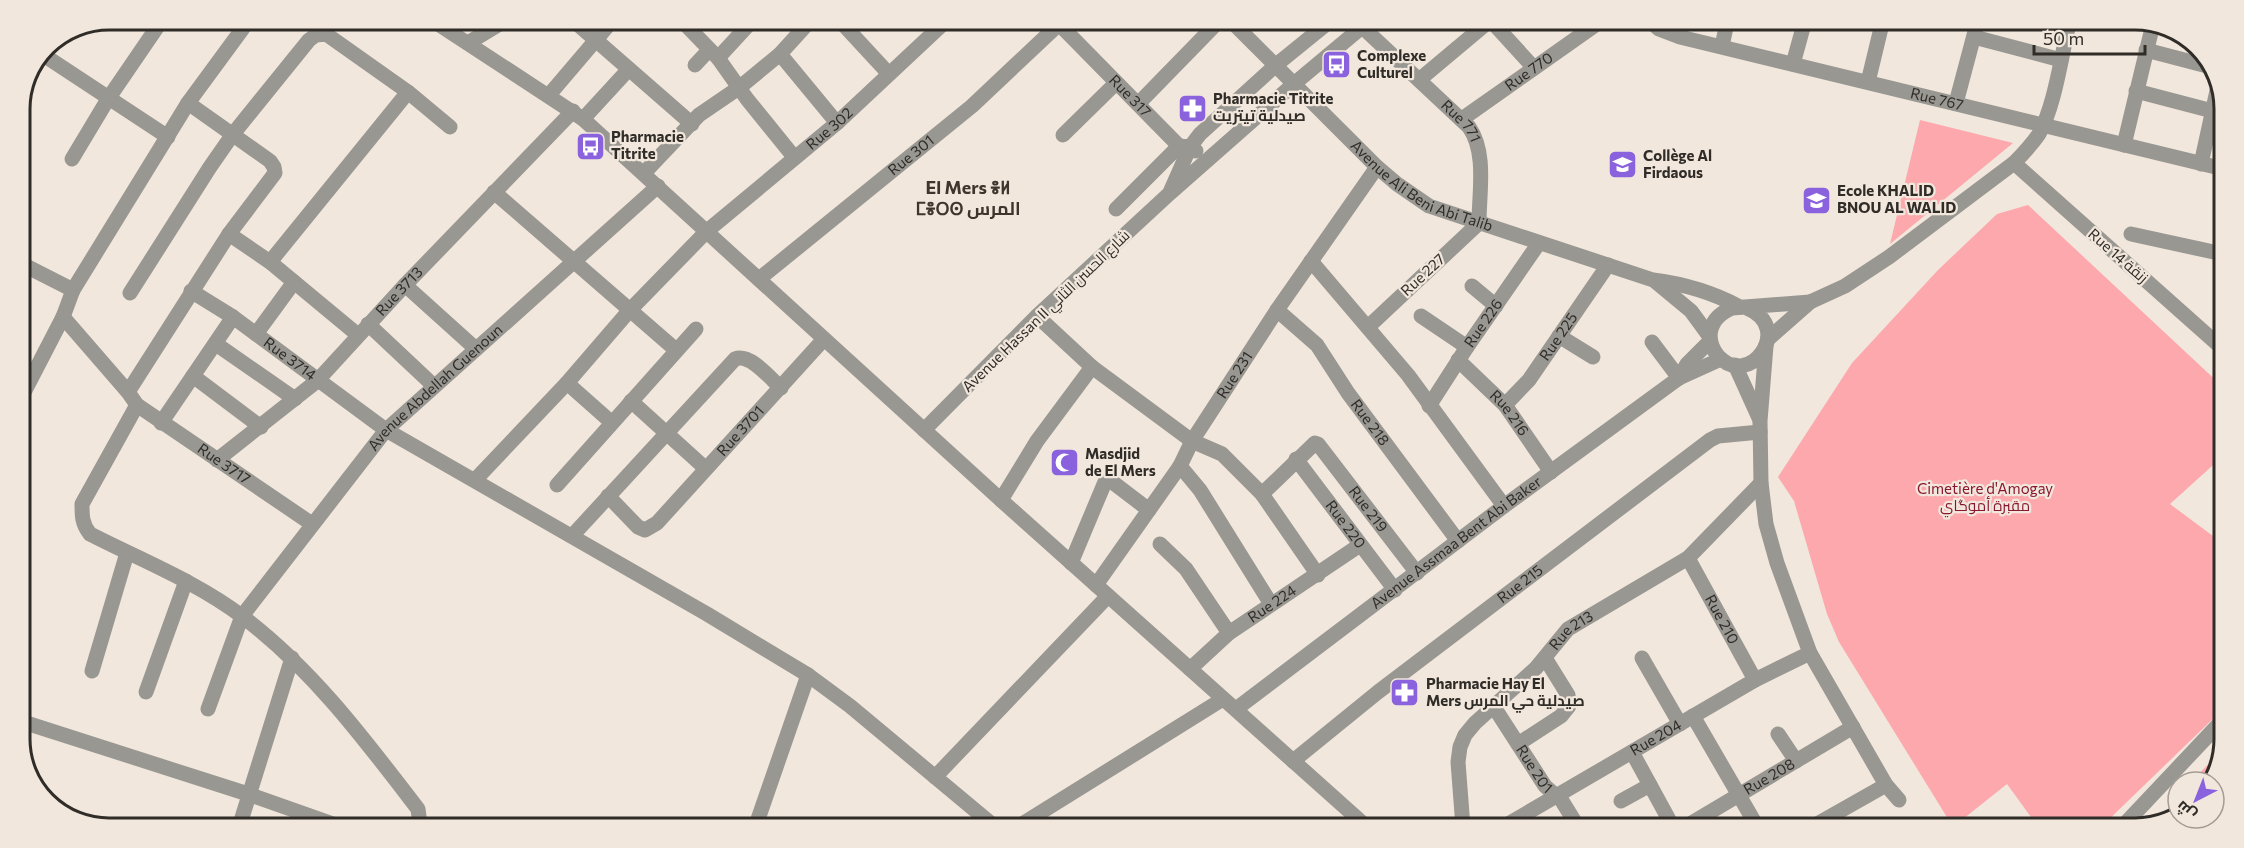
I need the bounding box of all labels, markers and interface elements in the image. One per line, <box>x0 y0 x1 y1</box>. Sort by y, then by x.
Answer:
scale bar <box>2034 18 2145 56</box>
text: 50 m <box>2043 27 2084 49</box>
place label: Complexe Culturel <box>1357 46 1426 81</box>
street label: Rue 770 <box>1501 48 1556 94</box>
bus stop icon: Complexe Culturel <box>1320 49 1352 81</box>
street label: Rue 317 <box>1106 71 1155 120</box>
street label: Rue 767 <box>1909 83 1966 113</box>
place label: Pharmacie Titrite صيدلية تيتريت <box>1213 89 1334 125</box>
pharmacy icon: Pharmacie Titrite صيدلية تيتريت <box>1176 92 1208 124</box>
street label: Rue 771 <box>1438 96 1486 144</box>
street label: Rue 302 <box>802 103 856 153</box>
place label: Pharmacie Titrite <box>611 127 684 162</box>
bus stop icon: Pharmacie Titrite <box>574 130 606 162</box>
street label: Rue 301 <box>884 131 937 179</box>
street label: Avenue Ali Beni Abi Talib <box>1347 136 1496 235</box>
place label: Collège Al Firdaous <box>1643 146 1712 181</box>
school or university icon: Collège Al Firdaous <box>1606 149 1638 181</box>
district label: El Mers ⴻⵍ ⵎⴻⵔⵙ المرس <box>915 176 1021 220</box>
place label: Ecole KHALID BNOU AL WALID <box>1837 181 1956 216</box>
school or university icon: Ecole KHALID BNOU AL WALID <box>1800 184 1832 216</box>
street label: Rue 14 زنقة <box>2084 224 2152 287</box>
street label: Avenue Hassan II شارع الحسن الثاني <box>958 225 1135 398</box>
street label: Rue 227 <box>1397 249 1448 299</box>
street label: Rue 3713 <box>371 263 426 319</box>
street label: Rue 226 <box>1460 295 1506 350</box>
street label: Rue 225 <box>1535 309 1581 364</box>
street label: Avenue Abdellah Guenoun <box>363 320 506 454</box>
street label: Rue 3714 <box>261 333 320 384</box>
street label: Rue 231 <box>1212 348 1256 401</box>
street label: Rue 216 <box>1487 386 1533 439</box>
street label: Rue 218 <box>1348 395 1394 449</box>
street label: Rue 3701 <box>712 401 767 459</box>
street label: Rue 3717 <box>195 439 254 488</box>
place label: Masdjid de El Mers <box>1085 444 1156 479</box>
mosque icon: Masdjid de El Mers <box>1048 447 1080 479</box>
street label: Avenue Assmaa Bent Abi Baker <box>1367 472 1545 612</box>
park label: Cimetière d'Amogay مقبرة أموگاي <box>1917 479 2053 518</box>
street label: Rue 219 <box>1346 482 1392 535</box>
street label: Rue 220 <box>1322 496 1370 551</box>
street label: Rue 215 <box>1493 560 1546 606</box>
street label: Rue 224 <box>1244 581 1299 626</box>
street label: Rue 210 <box>1702 591 1743 647</box>
street label: Rue 213 <box>1545 606 1596 653</box>
place label: Pharmacie Hay El Mers صيدلية حي المرس <box>1426 674 1585 713</box>
pharmacy icon: Pharmacie Hay El Mers صيدلية حي المرس <box>1389 677 1421 709</box>
street label: Rue 204 <box>1627 715 1684 759</box>
street label: Rue 201 <box>1513 741 1557 796</box>
street label: Rue 208 <box>1740 754 1798 798</box>
north arrow <box>2166 770 2226 830</box>
text: ش <box>2172 797 2200 825</box>

